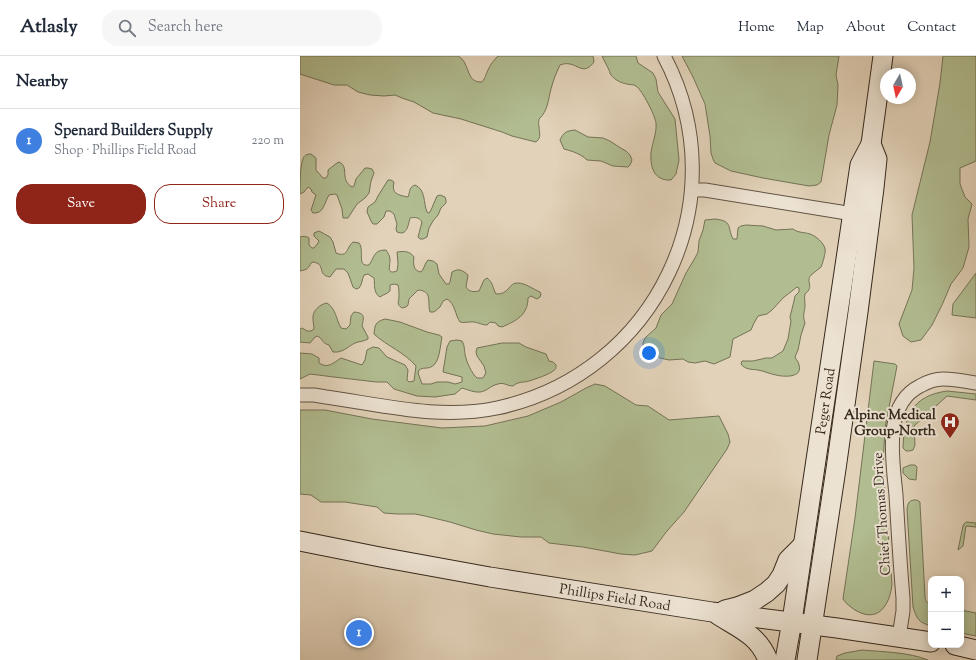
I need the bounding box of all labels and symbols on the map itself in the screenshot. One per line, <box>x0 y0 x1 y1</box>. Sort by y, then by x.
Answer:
north arrow <box>880 68 916 104</box>
your location <box>639 343 659 363</box>
street label: Peger Road <box>812 367 842 436</box>
place label: Alpine Medical Group-North <box>844 406 937 442</box>
hospital icon: Alpine Medical Group-North <box>939 411 961 439</box>
street label: Chief Thomas Drive <box>869 452 897 576</box>
street label: Phillips Field Road <box>558 580 672 617</box>
pin: 1 <box>346 618 372 648</box>

